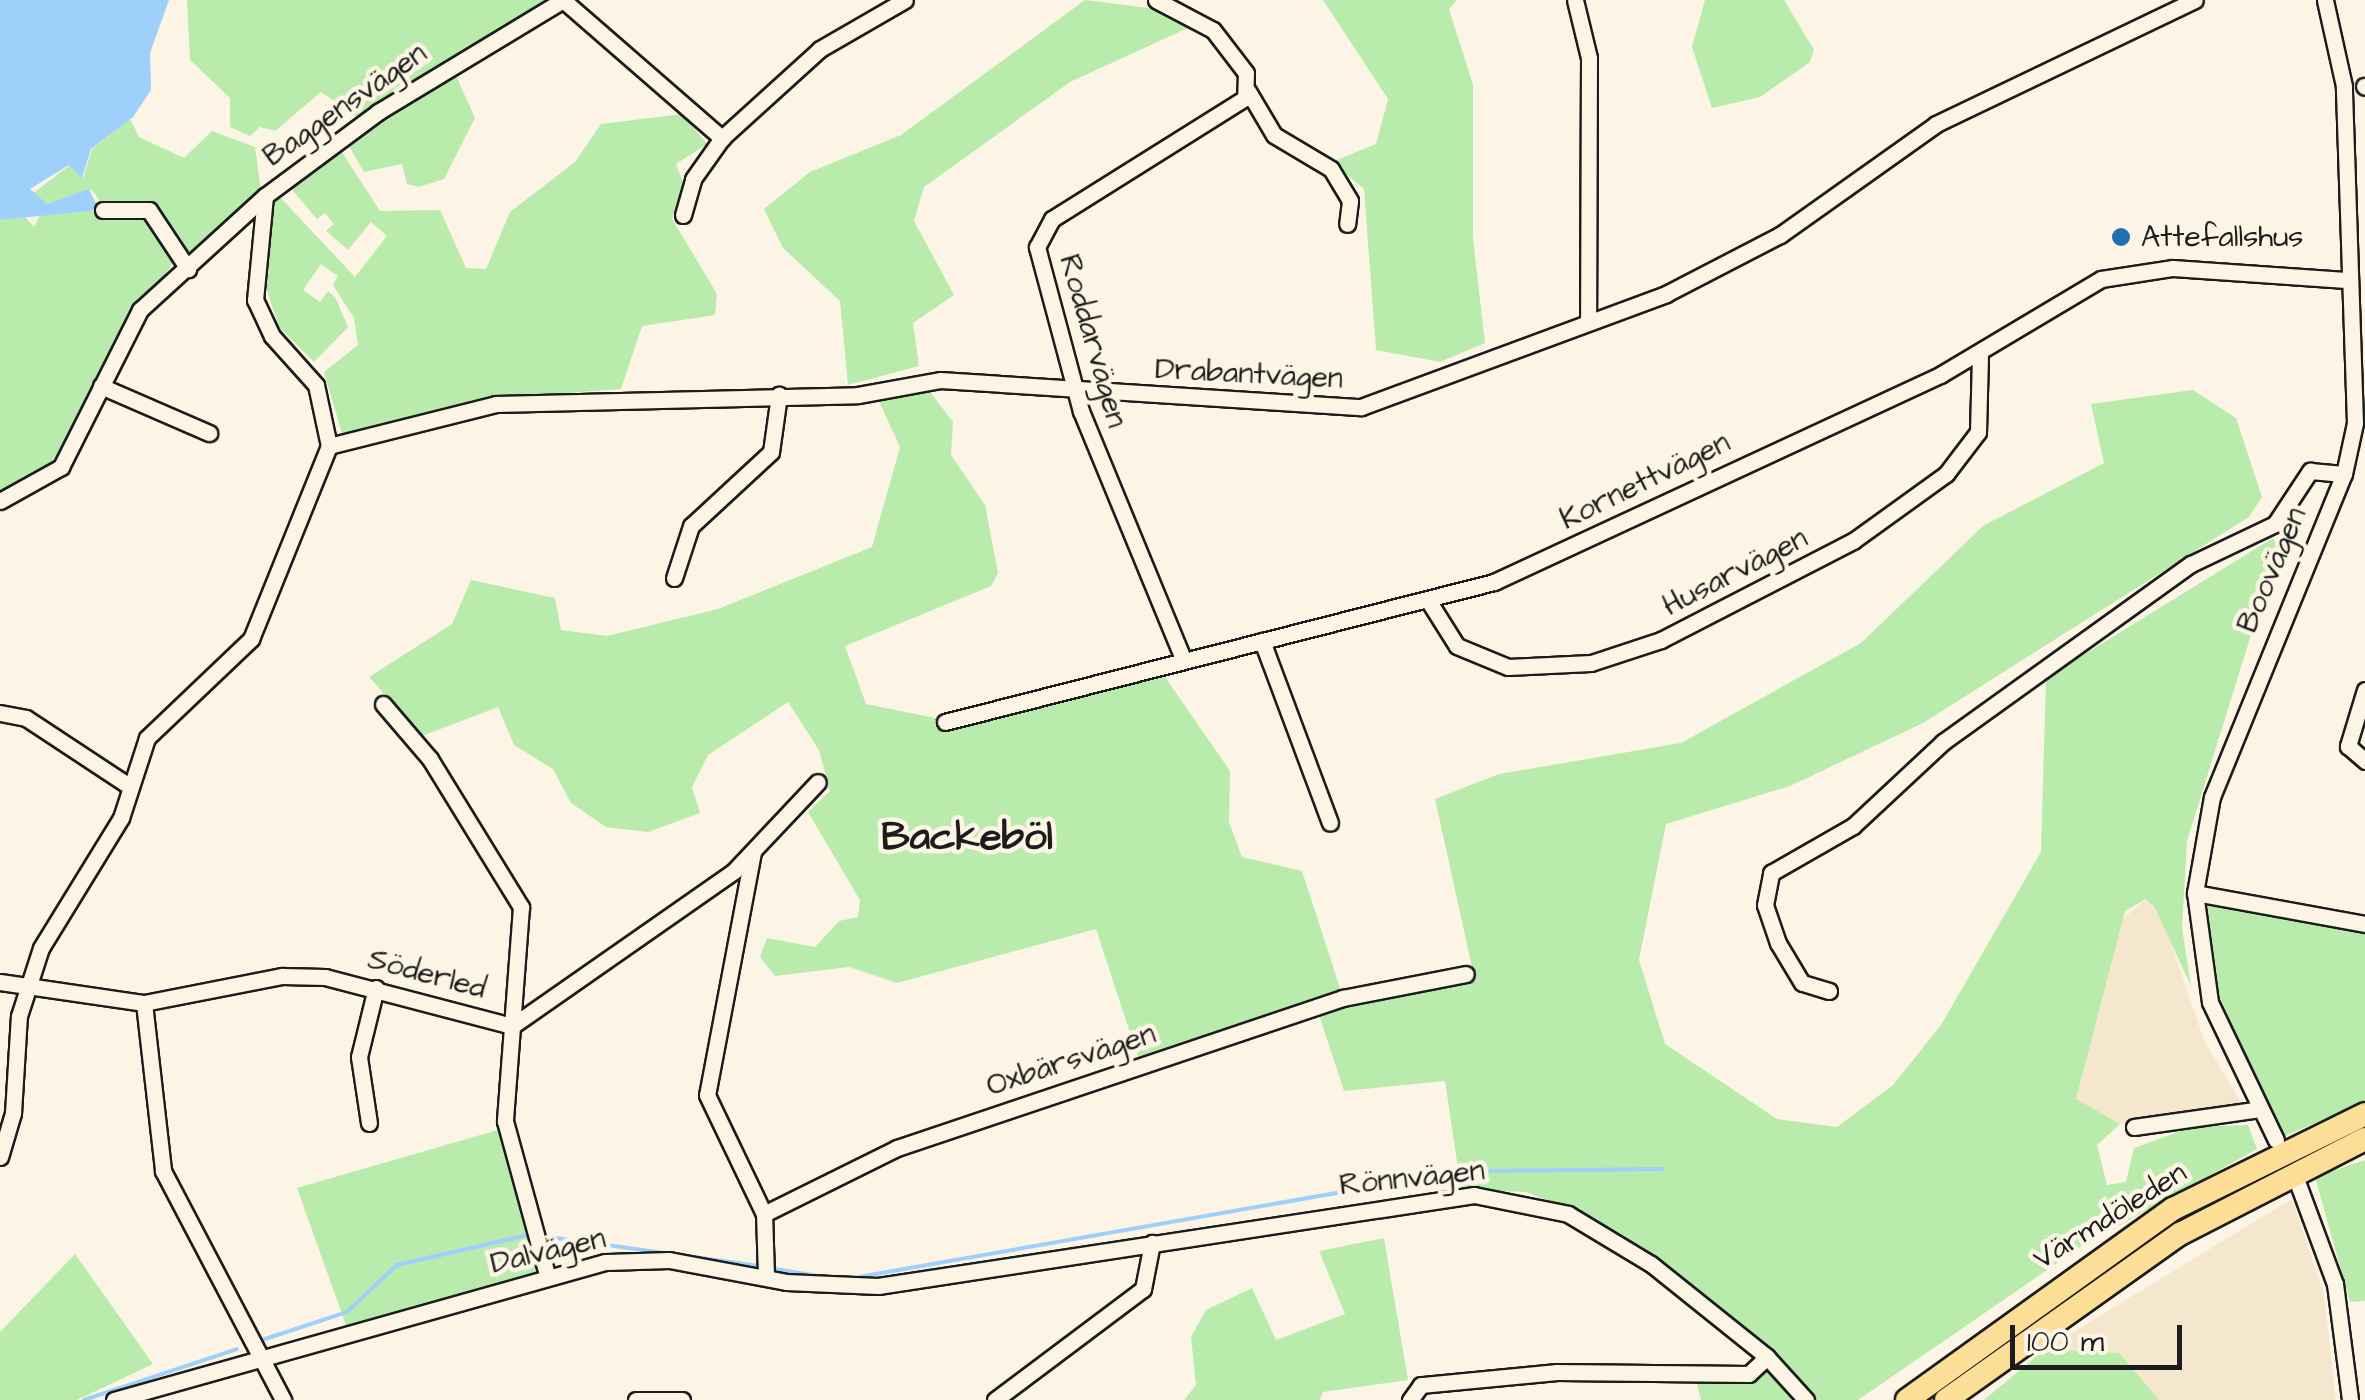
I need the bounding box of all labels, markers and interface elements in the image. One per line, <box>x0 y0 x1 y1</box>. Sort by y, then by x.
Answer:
street label: Baggensvägen <box>256 35 434 175</box>
place label: Attefallshus <box>2141 219 2303 255</box>
marker: Attefallshus <box>2110 226 2132 248</box>
street label: Roddarvägen <box>1051 250 1135 432</box>
street label: Drabantvägen <box>1154 351 1344 397</box>
street label: Kornettvägen <box>1554 424 1736 538</box>
street label: Boovägen <box>2230 502 2314 638</box>
street label: Husarvägen <box>1657 520 1813 624</box>
district label: Backeböl <box>881 814 1053 862</box>
street label: Söderled <box>364 941 490 1007</box>
street label: Oxbärsvägen <box>982 1016 1160 1104</box>
street label: Rönnvägen <box>1338 1152 1486 1204</box>
street label: Värmdöleden <box>2027 1155 2193 1277</box>
street label: Dalvägen <box>487 1220 609 1282</box>
scale bar <box>2015 1305 2188 1367</box>
text: 100 m <box>2027 1321 2104 1363</box>

